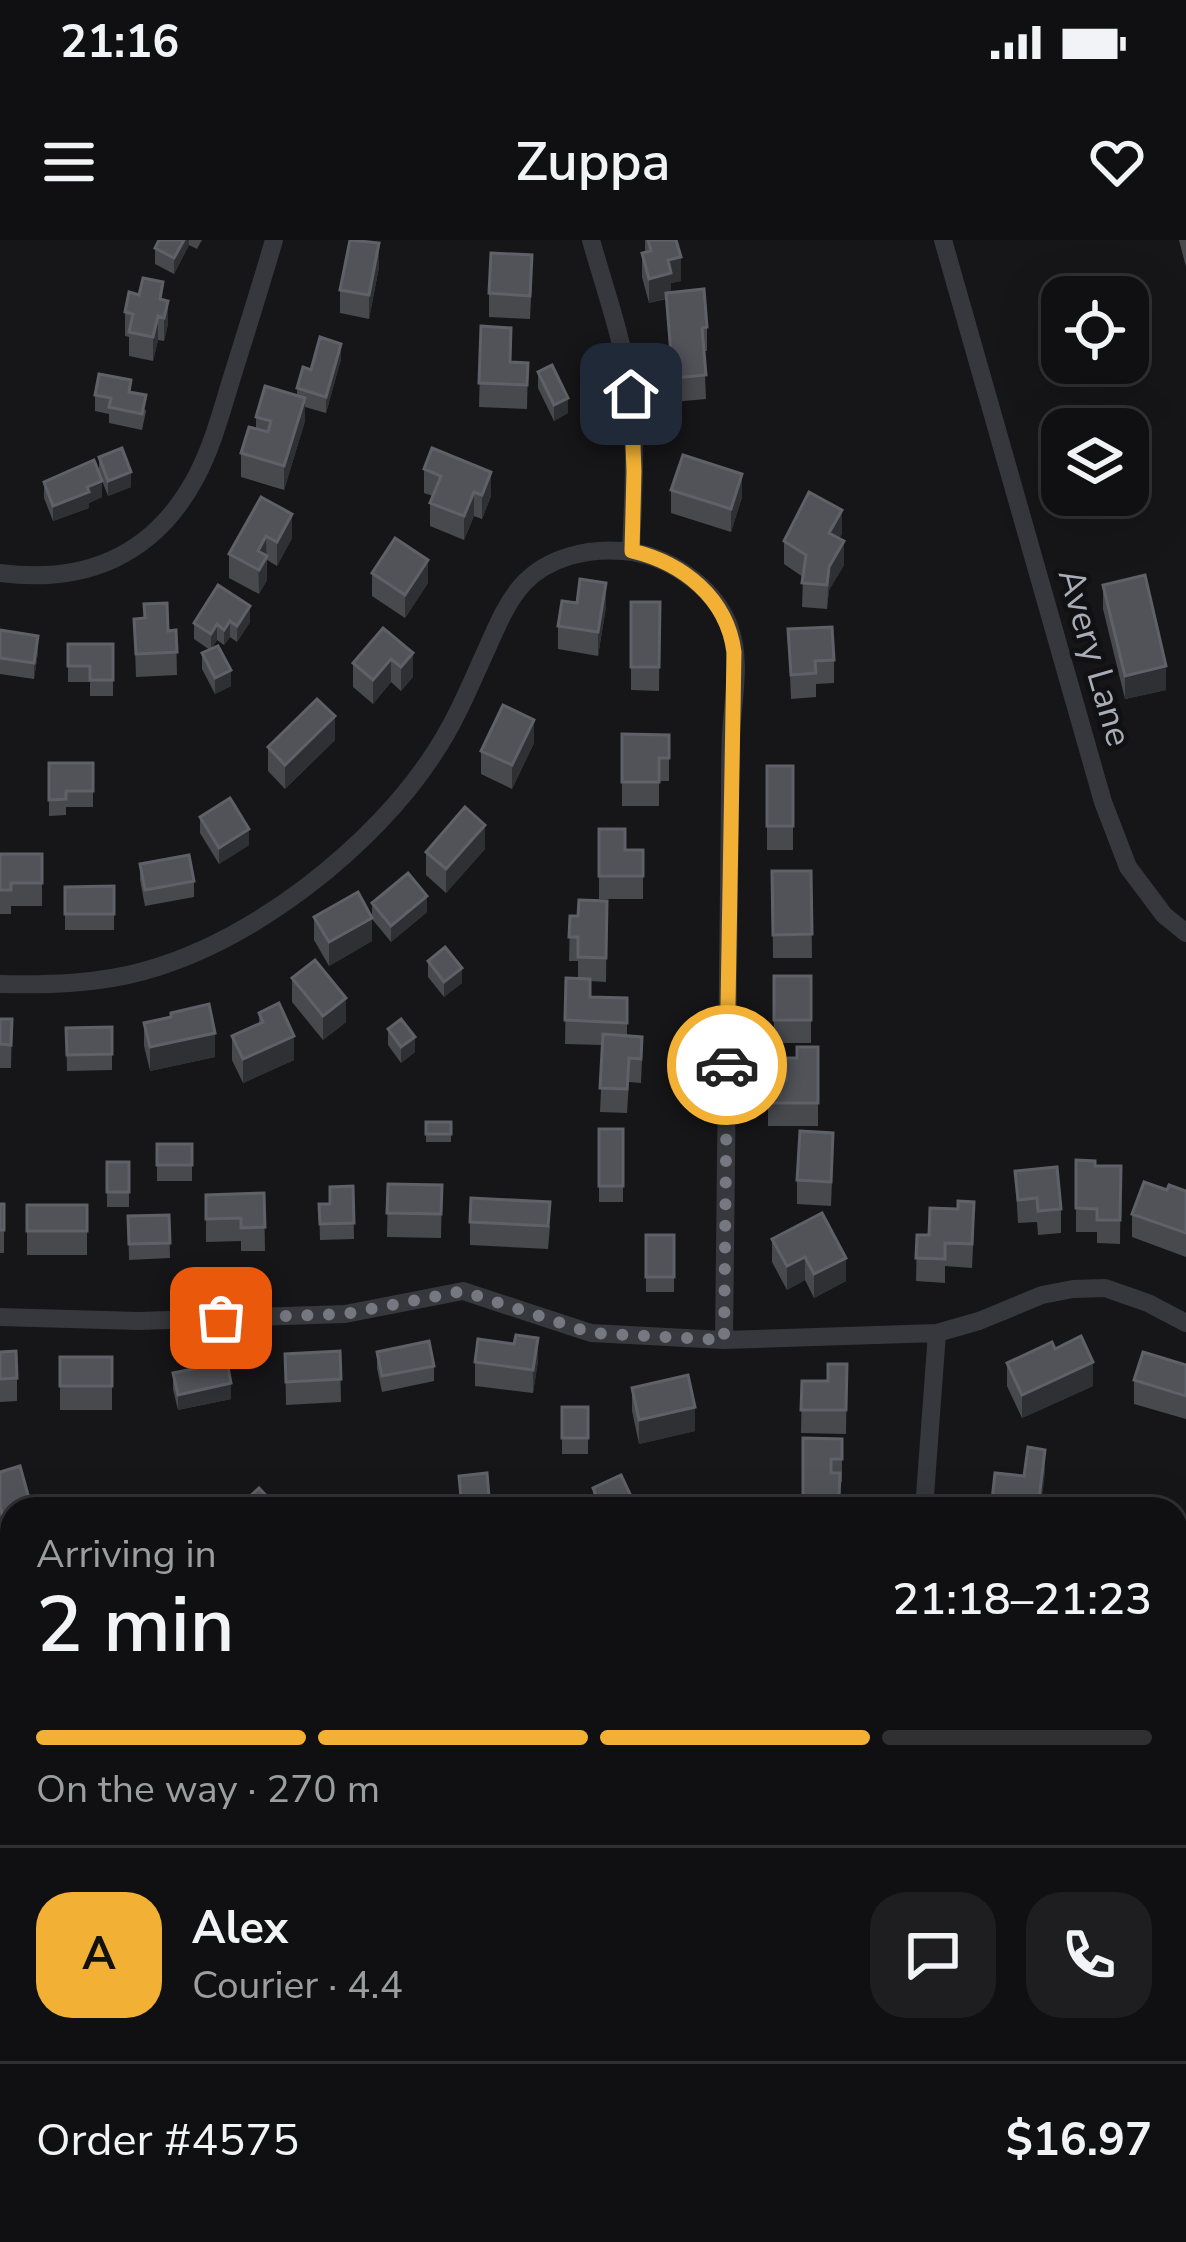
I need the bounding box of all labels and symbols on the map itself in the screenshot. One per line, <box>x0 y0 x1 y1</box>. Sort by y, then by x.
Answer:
pin <box>580 343 682 445</box>
street label: Avery Lane <box>1046 563 1143 752</box>
courier <box>667 1005 787 1125</box>
pin <box>170 1267 272 1369</box>

